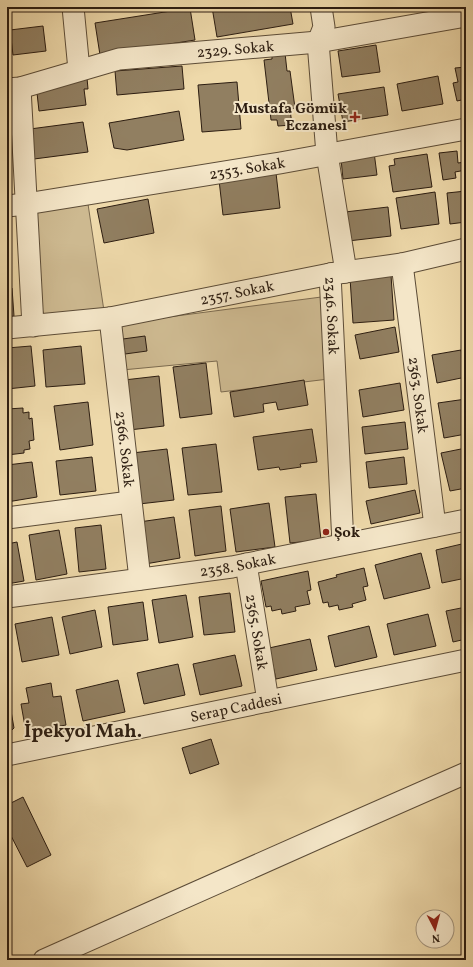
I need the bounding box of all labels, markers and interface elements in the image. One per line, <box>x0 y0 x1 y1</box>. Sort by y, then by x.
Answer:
street label: 2329. Sokak <box>196 37 275 64</box>
place label: Mustafa Gömük Eczanesi <box>234 99 347 137</box>
marker: Mustafa Gömük Eczanesi <box>350 112 360 122</box>
street label: 2353. Sokak <box>208 153 287 186</box>
street label: 2357. Sokak <box>199 276 276 312</box>
street label: 2346. Sokak <box>318 276 343 355</box>
street label: 2363. Sokak <box>402 356 432 435</box>
street label: 2366. Sokak <box>109 410 138 489</box>
place label: Şok <box>334 523 360 544</box>
marker: Şok <box>321 527 331 537</box>
street label: 2358. Sokak <box>199 549 278 583</box>
street label: 2365. Sokak <box>239 593 272 672</box>
street label: Serap Caddesi <box>189 689 284 729</box>
district label: İpekyol Mah. <box>24 719 142 745</box>
north arrow <box>415 909 455 949</box>
text: N <box>431 930 441 945</box>

